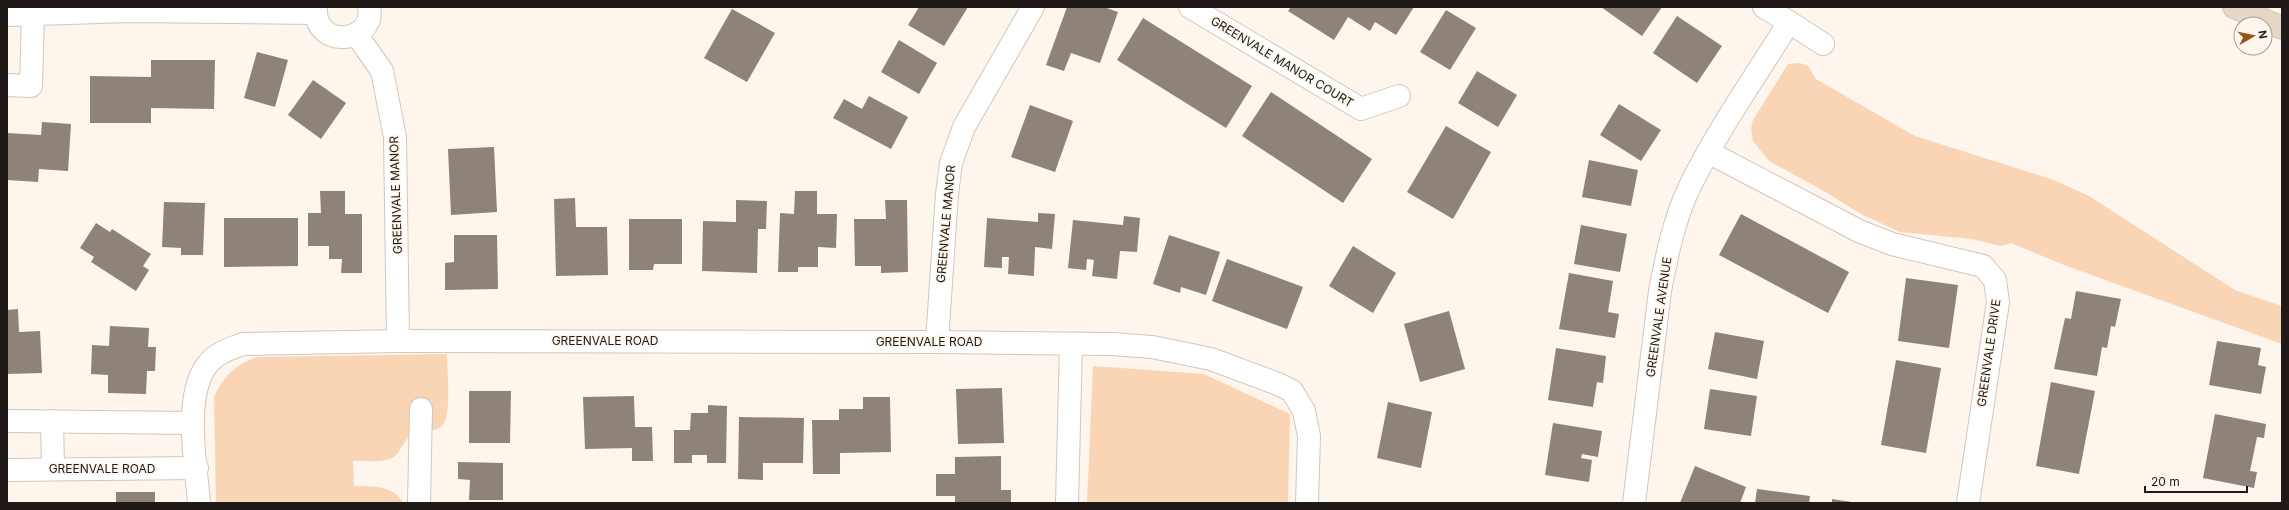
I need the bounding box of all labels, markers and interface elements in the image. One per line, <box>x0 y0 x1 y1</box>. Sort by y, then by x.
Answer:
street label: GREENVALE MANOR COURT <box>1208 13 1357 110</box>
north arrow <box>2233 16 2273 56</box>
text: N <box>2255 29 2270 40</box>
street label: GREENVALE MANOR <box>386 135 405 254</box>
street label: GREENVALE MANOR <box>933 164 958 284</box>
street label: GREENVALE AVENUE <box>1643 256 1674 378</box>
street label: GREENVALE DRIVE <box>1974 298 2003 408</box>
street label: GREENVALE ROAD <box>552 333 658 348</box>
street label: GREENVALE ROAD <box>876 334 982 349</box>
street label: GREENVALE ROAD <box>49 461 155 476</box>
scale bar <box>2145 468 2247 494</box>
text: 20 m <box>2151 474 2180 489</box>

